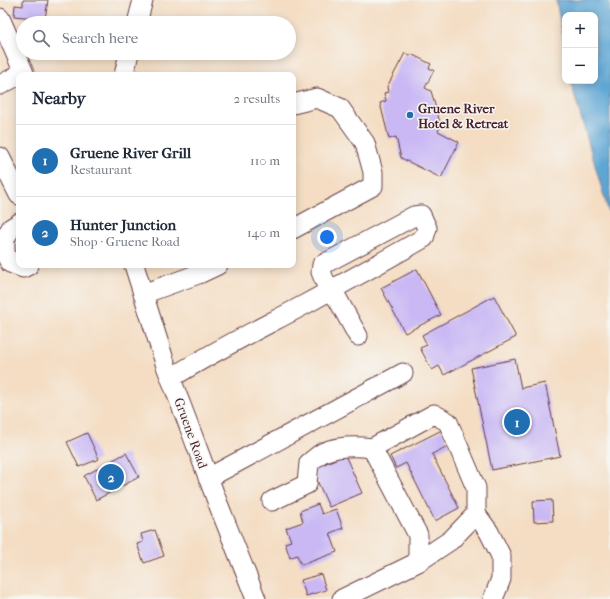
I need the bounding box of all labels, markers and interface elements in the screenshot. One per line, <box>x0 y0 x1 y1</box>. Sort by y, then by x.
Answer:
map controls <box>562 12 598 84</box>
button: + <box>562 12 598 48</box>
search box <box>16 16 296 60</box>
icon: search <box>30 27 52 49</box>
text: Search here <box>62 29 138 47</box>
button: − <box>562 48 598 84</box>
text: Nearby <box>32 88 86 108</box>
text: 2 results <box>234 91 280 106</box>
place label: Gruene River Hotel & Retreat <box>418 101 509 131</box>
marker: Gruene River Hotel & Retreat <box>405 110 415 120</box>
text: Gruene River Grill <box>70 144 191 162</box>
text: 1 <box>43 153 47 168</box>
text: 110 m <box>250 153 280 168</box>
text: Restaurant <box>70 162 132 177</box>
text: Hunter Junction <box>70 216 176 234</box>
text: 2 <box>42 225 48 240</box>
text: 140 m <box>247 225 280 240</box>
your location <box>317 227 337 247</box>
text: Shop · Gruene Road <box>70 234 180 249</box>
street label: Gruene Road <box>171 396 211 471</box>
pin: 1 <box>504 407 530 437</box>
pin: 2 <box>98 462 124 492</box>

